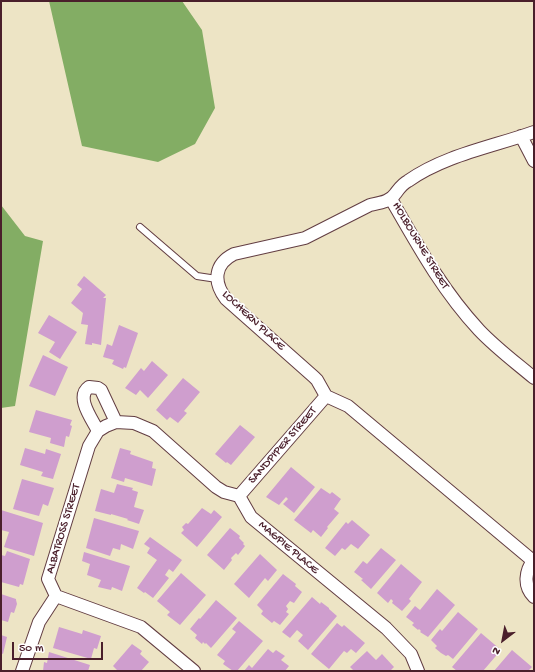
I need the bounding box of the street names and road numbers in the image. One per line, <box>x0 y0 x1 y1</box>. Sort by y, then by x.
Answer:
street label: HOLBOURNE STREET <box>388 200 452 292</box>
street label: LOCHERN PLACE <box>218 288 288 354</box>
street label: SANDPIPER STREET <box>246 405 320 487</box>
street label: ALBATROSS STREET <box>44 483 84 575</box>
street label: MAGPIE PLACE <box>255 518 321 578</box>

